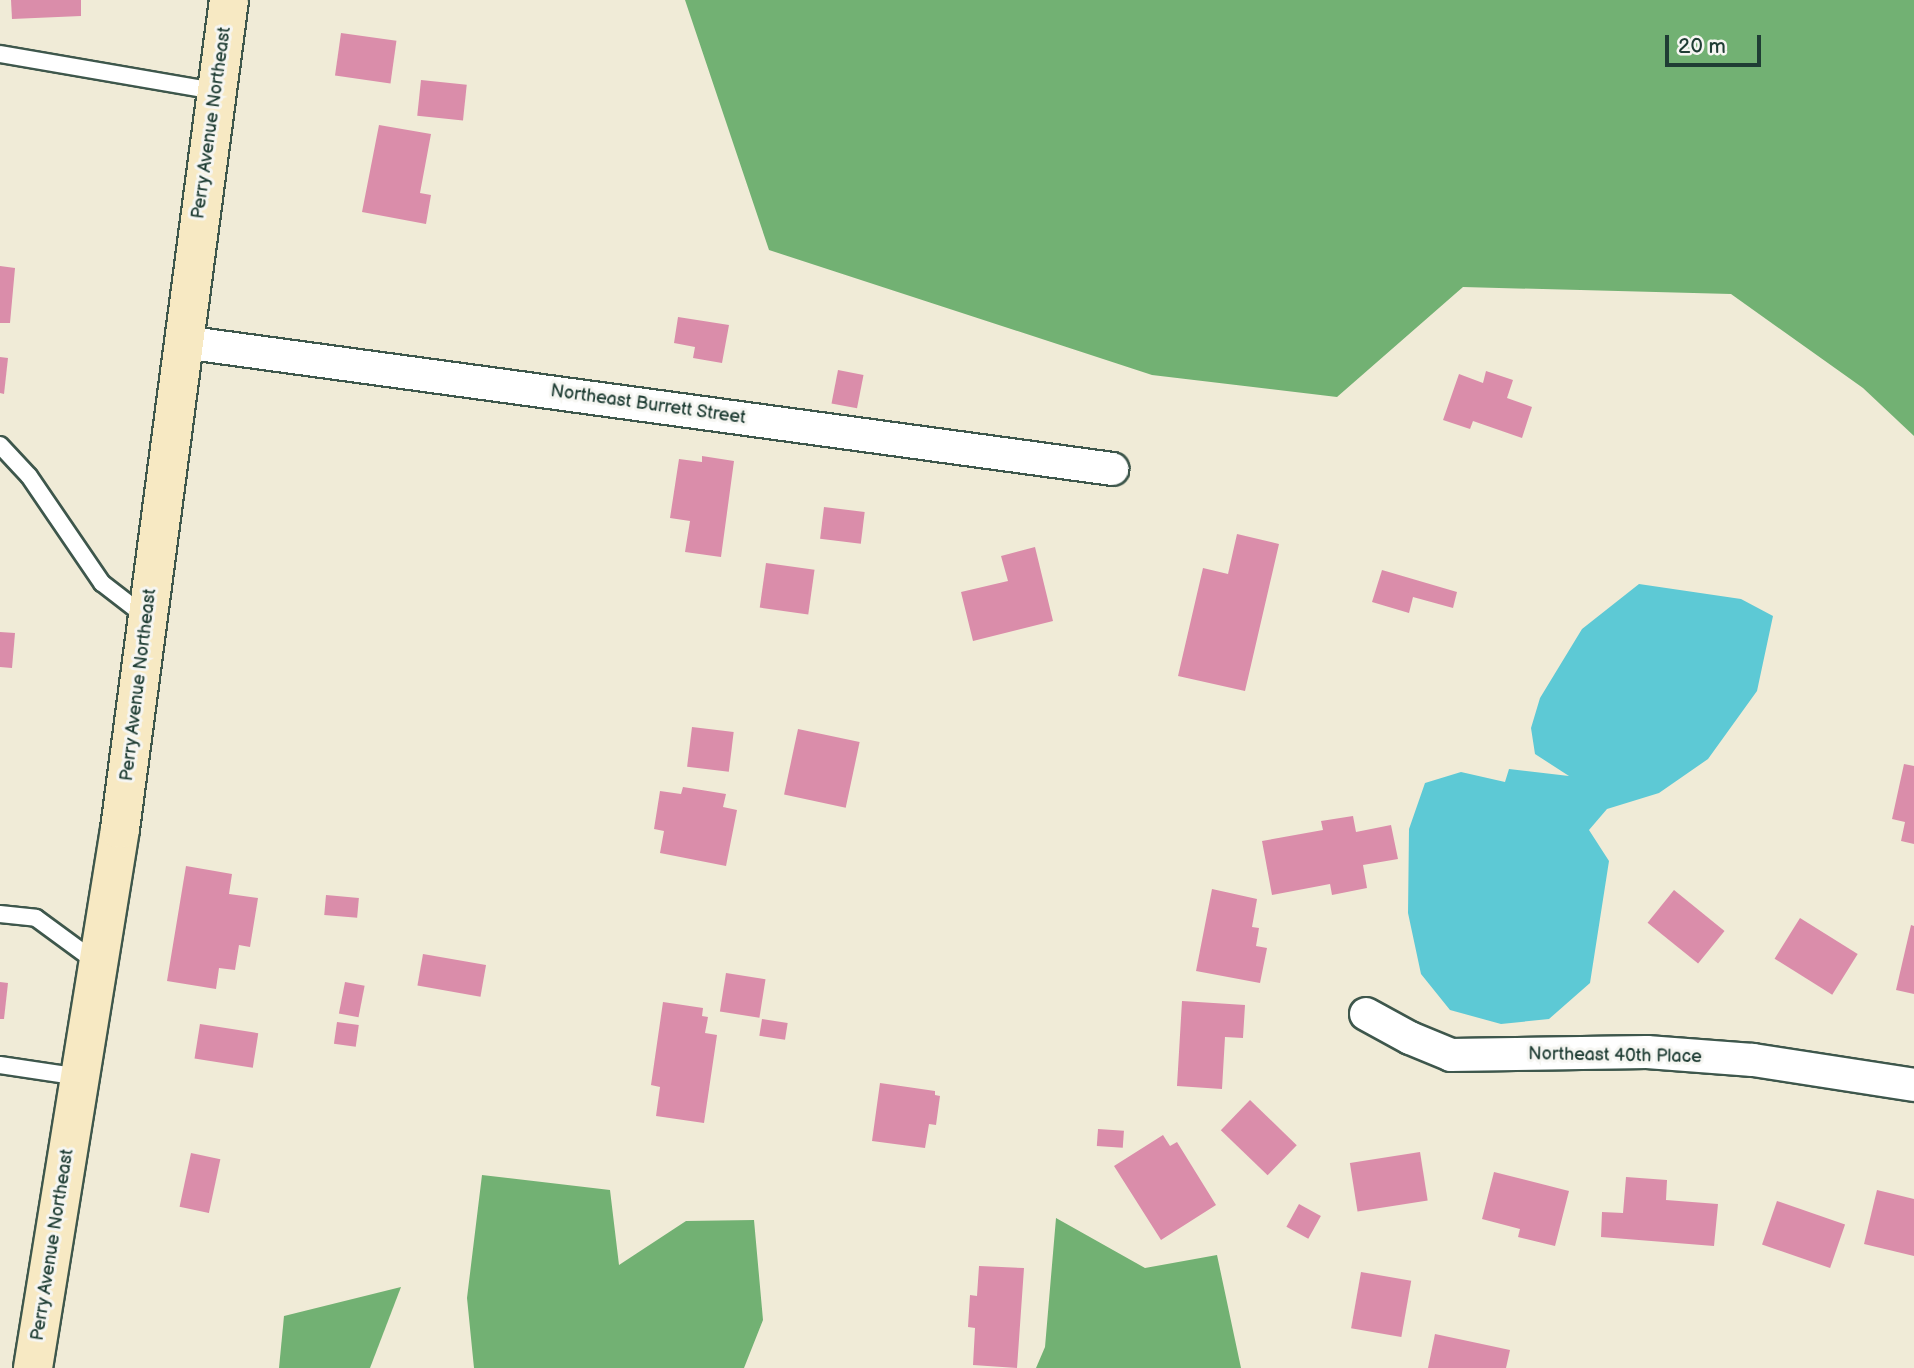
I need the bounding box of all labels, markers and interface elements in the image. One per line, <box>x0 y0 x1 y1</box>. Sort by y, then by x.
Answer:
scale bar <box>1669 21 1765 65</box>
street label: Perry Avenue Northeast <box>188 25 236 221</box>
text: 20 m <box>1678 34 1726 59</box>
street label: Northeast Burrett Street <box>549 381 747 429</box>
street label: Perry Avenue Northeast <box>116 587 162 783</box>
street label: Northeast 40th Place <box>1528 1044 1702 1068</box>
street label: Perry Avenue Northeast <box>27 1147 79 1343</box>

